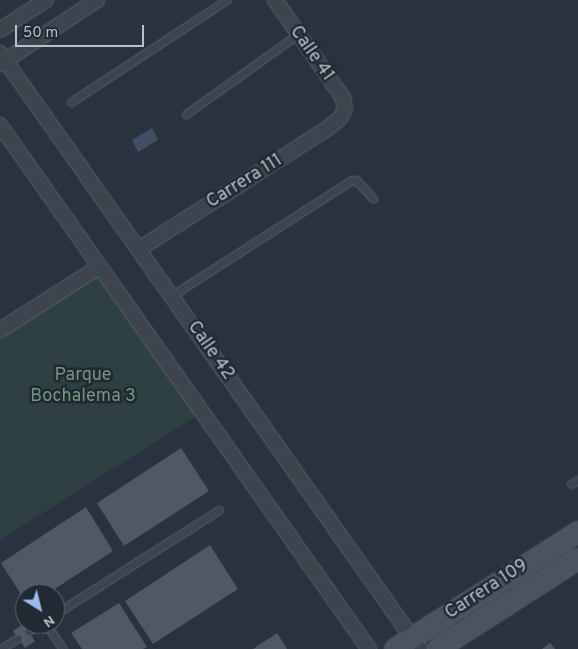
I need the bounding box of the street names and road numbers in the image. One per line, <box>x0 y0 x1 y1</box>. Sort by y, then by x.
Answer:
street label: Calle 41 <box>284 22 338 86</box>
street label: Carrera 111 <box>203 150 287 214</box>
street label: Calle 42 <box>182 318 238 384</box>
street label: Carrera 109 <box>442 555 532 625</box>

